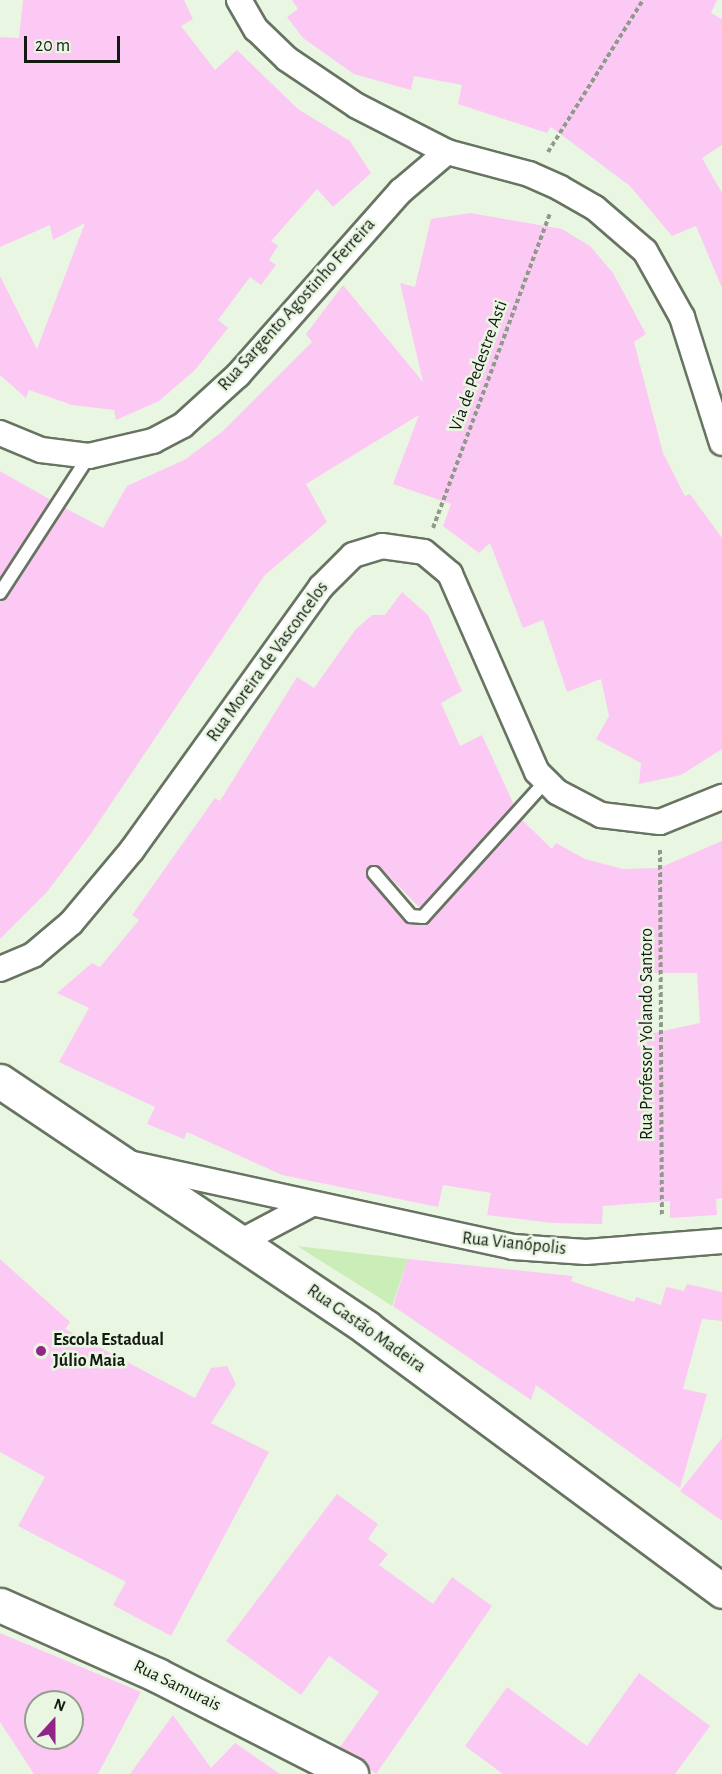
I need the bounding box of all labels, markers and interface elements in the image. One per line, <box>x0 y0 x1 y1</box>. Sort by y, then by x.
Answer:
scale bar <box>27 24 123 62</box>
text: 20 m <box>35 37 70 55</box>
street label: Rua Sargento Agostinho Ferreira <box>214 214 380 396</box>
street label: Via de Pedestre Asti <box>445 298 513 434</box>
street label: Rua Moreira de Vasconcelos <box>203 578 333 746</box>
street label: Rua Professor Yolando Santoro <box>636 928 658 1140</box>
street label: Rua Vianópolis <box>461 1228 567 1260</box>
street label: Rua Gastão Madeira <box>303 1280 429 1378</box>
place label: Escola Estadual Júlio Maia <box>53 1330 164 1372</box>
marker: Escola Estadual Júlio Maia <box>34 1344 48 1358</box>
street label: Rua Samurais <box>130 1656 224 1716</box>
north arrow <box>24 1690 84 1750</box>
text: N <box>52 1696 68 1715</box>

